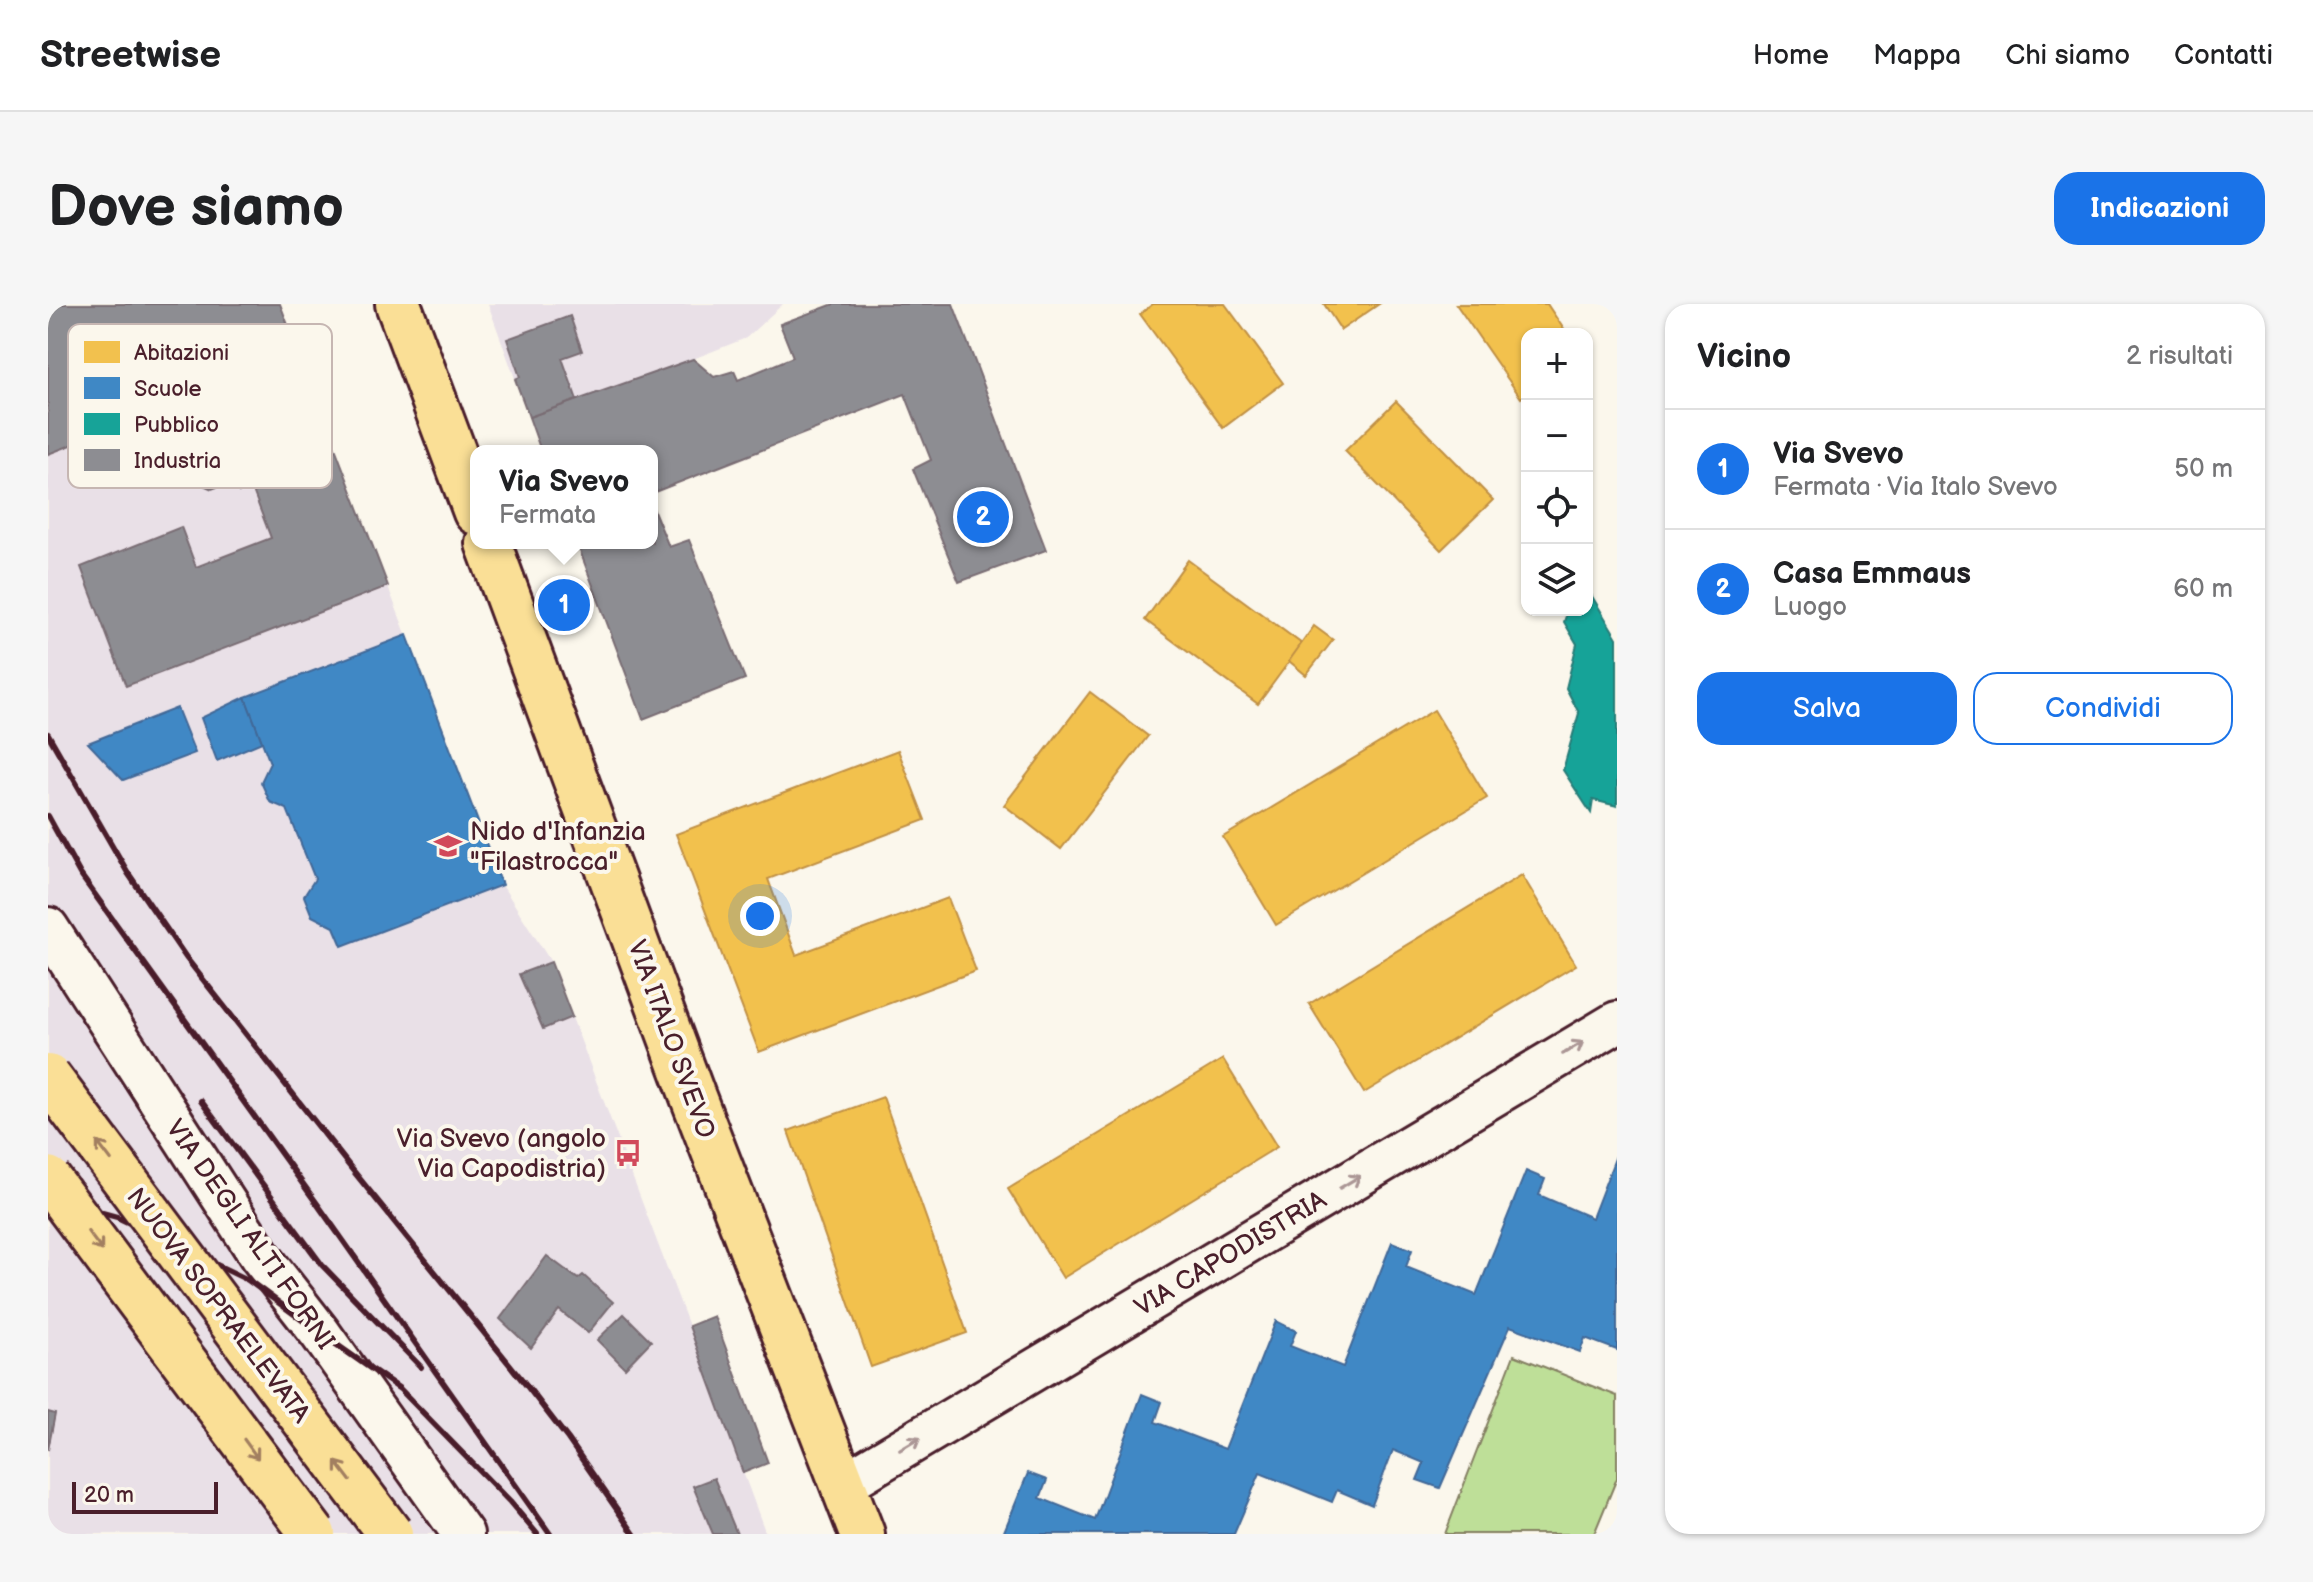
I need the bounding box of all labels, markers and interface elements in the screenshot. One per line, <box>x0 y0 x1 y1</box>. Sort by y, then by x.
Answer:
text: Streetwise <box>40 33 221 78</box>
text: Home <box>1753 39 1829 72</box>
text: Mappa <box>1873 39 1961 72</box>
text: Chi siamo <box>2005 39 2130 72</box>
text: Contatti <box>2174 39 2273 72</box>
button: Indicazioni <box>2054 172 2265 245</box>
text: Dove siamo <box>48 175 344 242</box>
legend <box>68 324 332 488</box>
map controls <box>1521 328 1593 616</box>
button: + <box>1521 328 1593 400</box>
text: Vicino <box>1697 336 1791 377</box>
text: Abitazioni <box>134 340 229 367</box>
text: 2 risultati <box>2126 341 2233 372</box>
text: Scuole <box>134 376 202 403</box>
button: − <box>1521 400 1593 472</box>
text: Pubblico <box>134 412 219 439</box>
text: Via Svevo <box>1773 436 1904 472</box>
popup <box>470 445 658 549</box>
text: Industria <box>134 448 221 475</box>
text: 1 <box>1718 454 1728 485</box>
text: 50 m <box>2174 454 2233 485</box>
text: Via Svevo <box>499 464 629 500</box>
button: locate <box>1521 472 1593 544</box>
text: Fermata · Via Italo Svevo <box>1773 472 2058 503</box>
pin: 2 <box>957 487 1009 547</box>
text: Fermata <box>499 500 596 531</box>
button: layers <box>1521 544 1593 616</box>
text: Casa Emmaus <box>1773 556 1971 592</box>
text: 2 <box>1715 574 1731 605</box>
text: 60 m <box>2173 574 2233 605</box>
pin: 1 <box>538 575 590 635</box>
text: Luogo <box>1773 592 1847 623</box>
button: Salva <box>1697 672 1957 745</box>
button: Condividi <box>1973 672 2233 745</box>
place label: Nido d'Infanzia "Filastrocca" <box>470 817 646 878</box>
school or university icon: Nido d'Infanzia "Filastrocca" <box>433 831 463 861</box>
your location <box>740 896 780 936</box>
street label: VIA ITALO SVEVO <box>620 936 721 1143</box>
one-way arrow <box>1561 1040 1584 1056</box>
street label: VIA DEGLI ALTI FORNI <box>159 1114 341 1356</box>
place label: Via Svevo (angolo Via Capodistria) <box>396 1124 606 1185</box>
bus stop icon: Via Svevo (angolo Via Capodistria) <box>613 1138 643 1168</box>
one-way arrow <box>95 1141 112 1162</box>
one-way arrow <box>1338 1174 1361 1190</box>
street label: NUOVA SOPRAELEVATA <box>119 1182 316 1429</box>
street label: VIA CAPODISTRIA <box>1129 1185 1332 1324</box>
one-way arrow <box>86 1230 103 1251</box>
one-way arrow <box>898 1436 921 1452</box>
one-way arrow <box>242 1438 259 1460</box>
one-way arrow <box>335 1461 351 1483</box>
scale bar <box>72 1478 218 1514</box>
text: 20 m <box>84 1482 134 1509</box>

